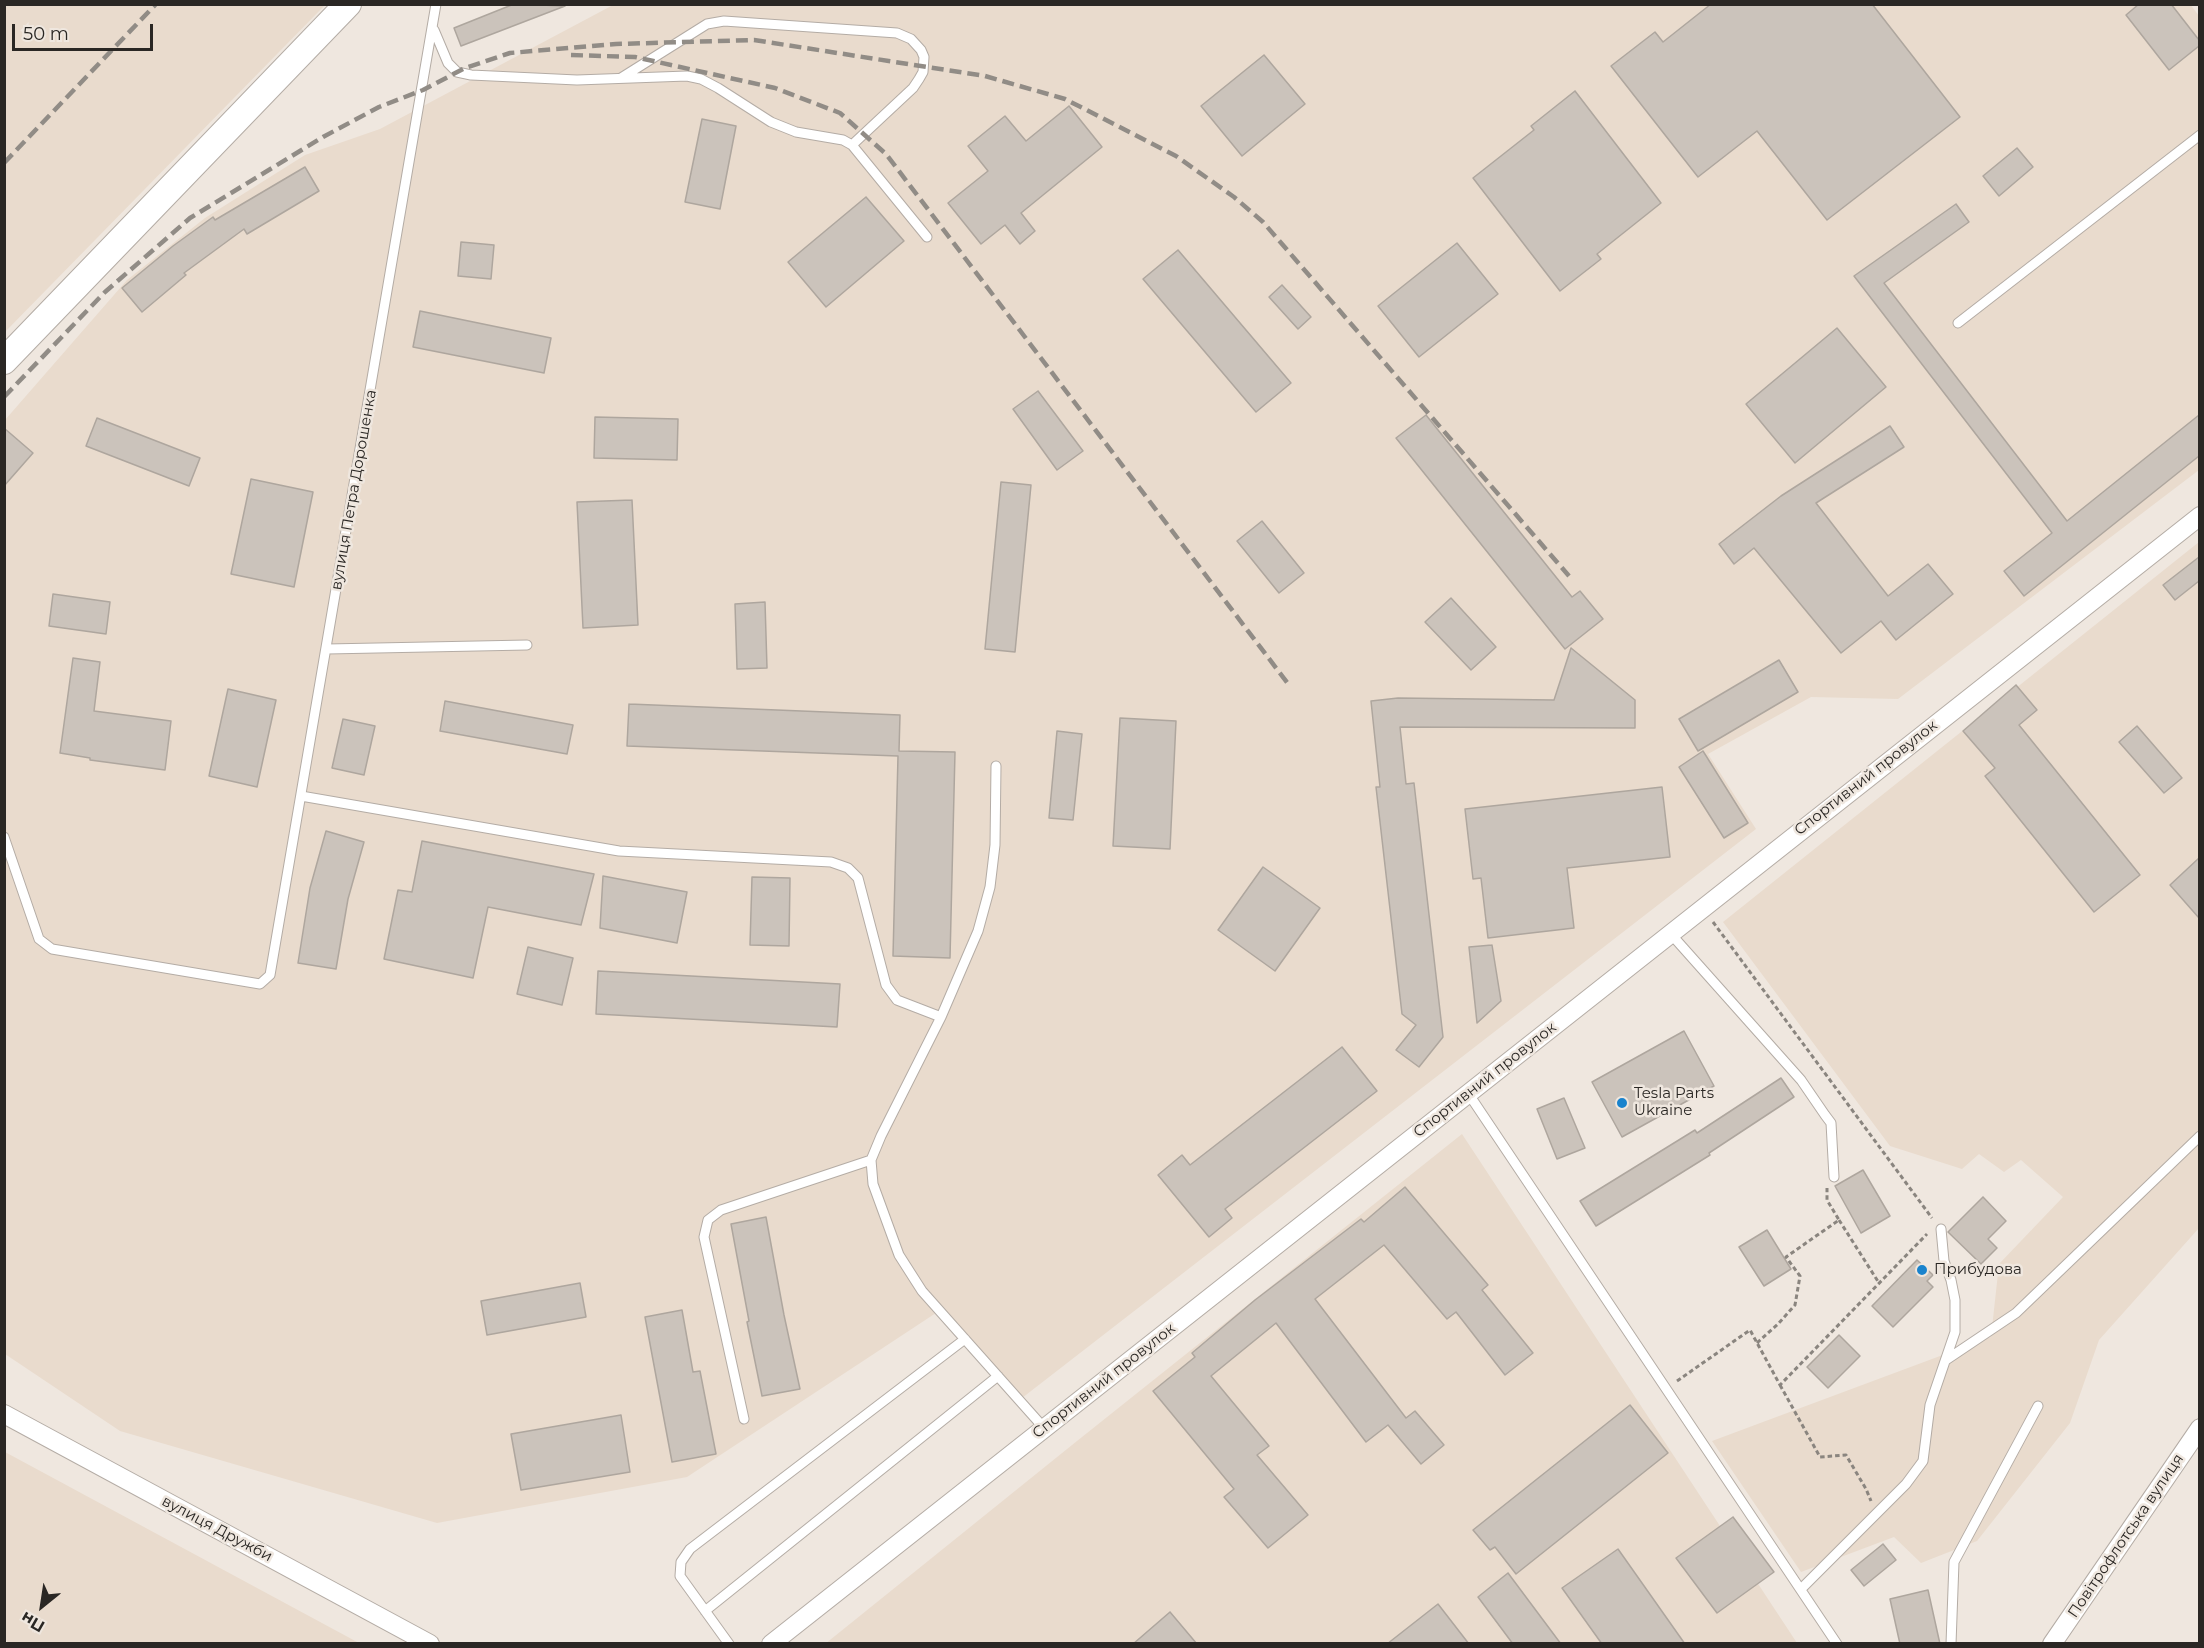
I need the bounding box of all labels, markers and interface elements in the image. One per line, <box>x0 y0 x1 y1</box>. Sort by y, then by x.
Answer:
scale bar <box>15 12 156 50</box>
text: 50 m <box>23 23 69 45</box>
street label: вулиця Петра Дорошенка <box>327 388 381 592</box>
street label: Спортивний провулок <box>1791 717 1941 839</box>
street label: Спортивний провулок <box>1410 1019 1560 1141</box>
place label: Tesla Parts Ukraine <box>1634 1085 1714 1120</box>
marker: Tesla Parts Ukraine <box>1615 1096 1629 1110</box>
place label: Прибудова <box>1934 1261 2022 1279</box>
marker: Прибудова <box>1915 1263 1929 1277</box>
street label: Спортивний провулок <box>1029 1320 1179 1442</box>
street label: Повітрофлотська вулиця <box>2064 1451 2188 1621</box>
street label: вулиця Дружби <box>159 1492 275 1566</box>
north arrow <box>12 1576 72 1636</box>
text: Пн <box>18 1608 48 1636</box>

